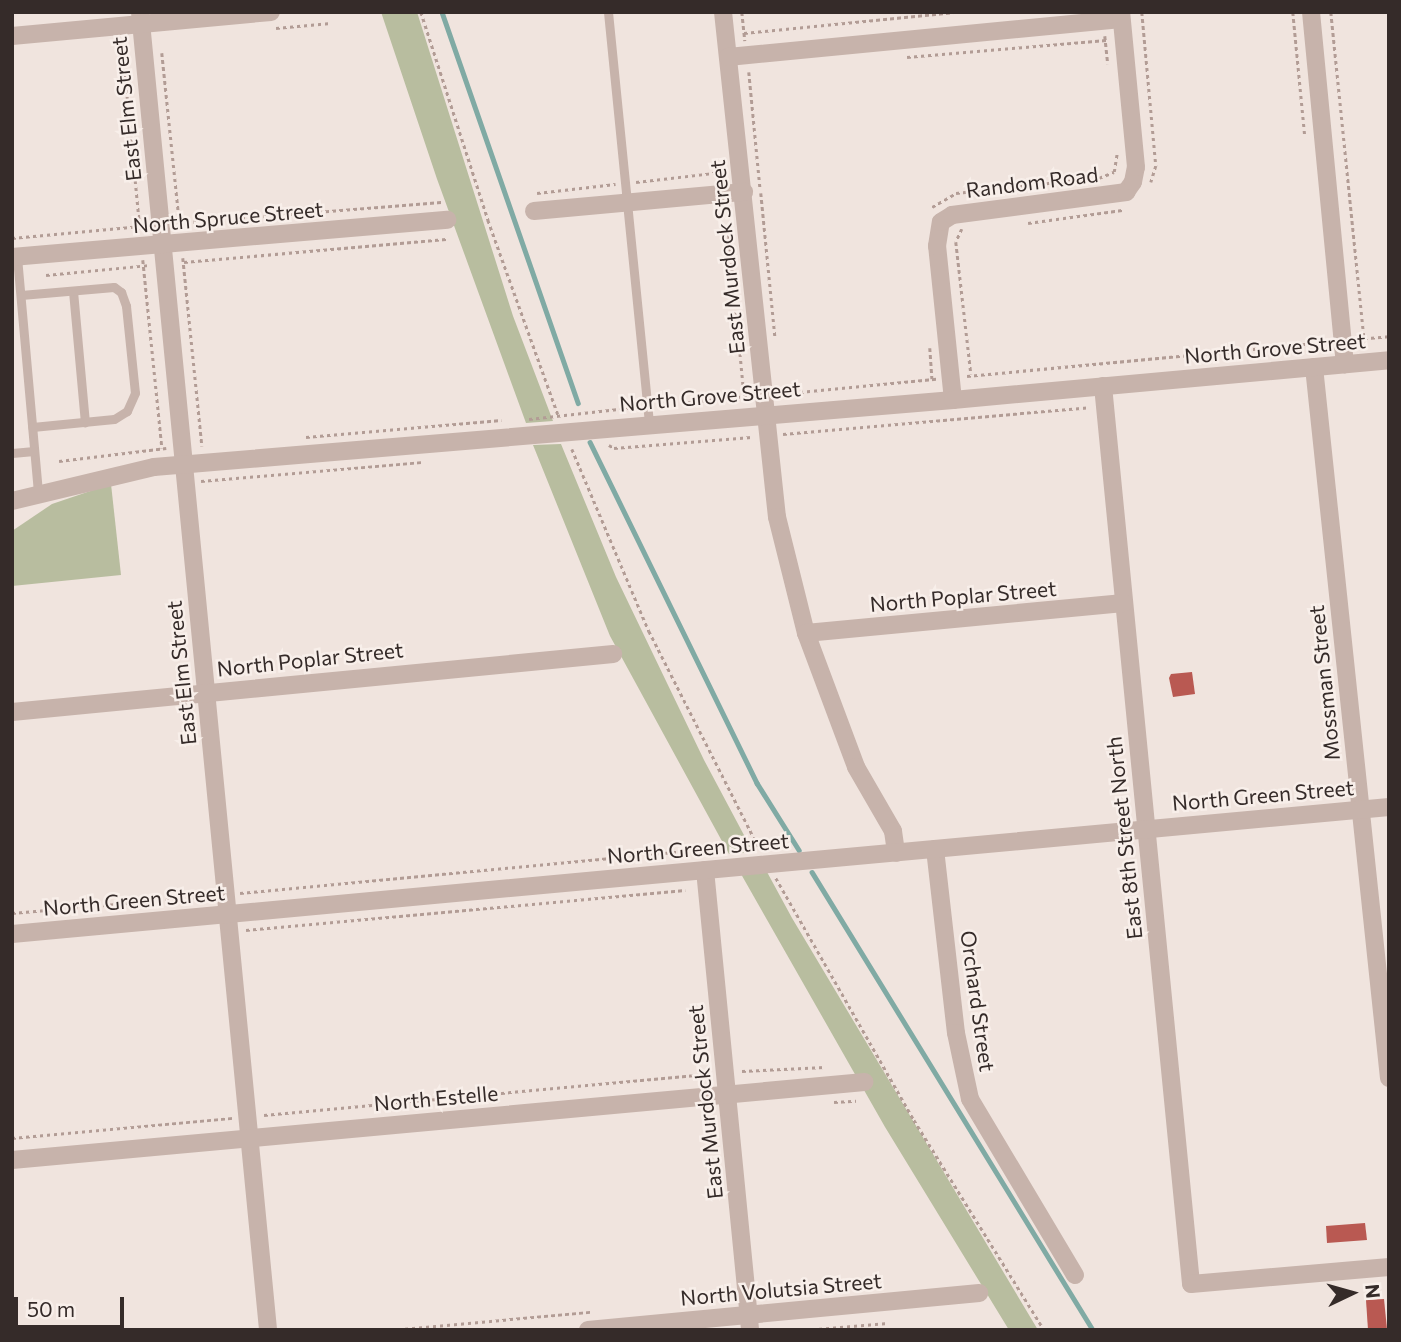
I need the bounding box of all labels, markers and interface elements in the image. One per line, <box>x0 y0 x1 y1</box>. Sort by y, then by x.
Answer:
street label: East Elm Street <box>106 36 146 182</box>
street label: East Murdock Street <box>704 159 750 355</box>
street label: Random Road <box>964 161 1100 203</box>
street label: North Spruce Street <box>132 196 324 238</box>
street label: North Grove Street <box>1183 328 1367 368</box>
street label: North Grove Street <box>618 376 802 416</box>
street label: North Poplar Street <box>869 575 1057 617</box>
street label: East Elm Street <box>161 600 201 746</box>
street label: Mossman Street <box>1303 604 1345 762</box>
street label: North Poplar Street <box>216 637 404 681</box>
street label: East 8th Street North <box>1101 735 1147 941</box>
street label: North Green Street <box>1171 774 1355 816</box>
street label: North Green Street <box>606 827 790 869</box>
street label: North Green Street <box>42 879 226 921</box>
street label: Orchard Street <box>956 929 1000 1073</box>
street label: East Murdock Street <box>682 1004 728 1200</box>
street label: North Estelle <box>373 1080 499 1116</box>
north arrow <box>1317 1258 1387 1328</box>
street label: North Volutsia Street <box>679 1268 883 1310</box>
scale bar <box>18 1282 128 1326</box>
text: N <box>1361 1283 1385 1299</box>
text: 50 m <box>27 1296 75 1321</box>

